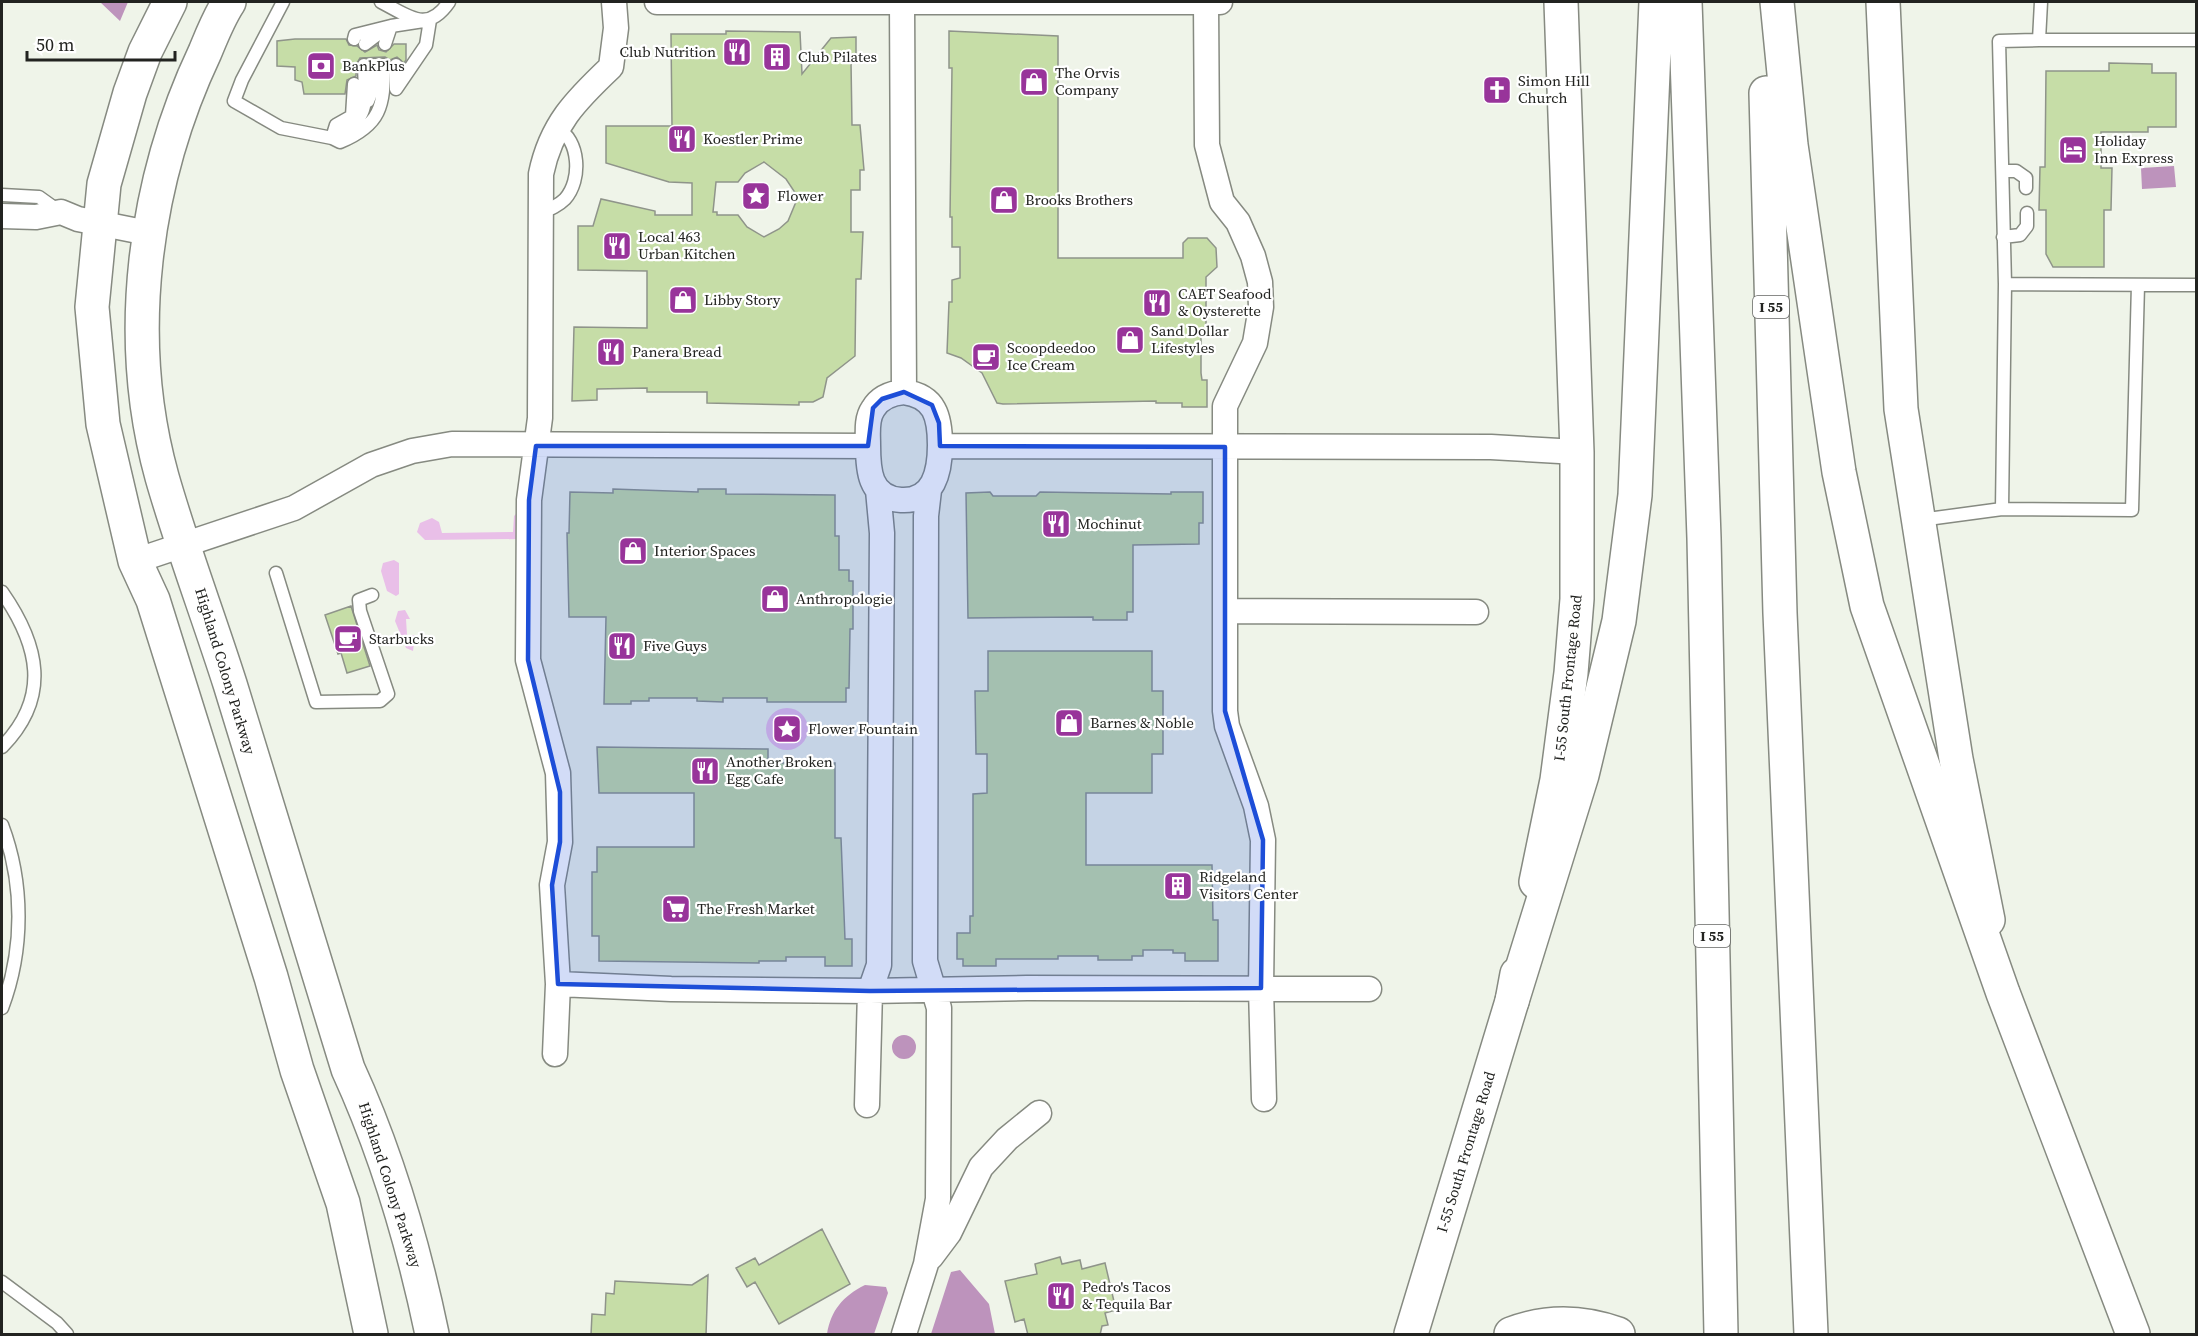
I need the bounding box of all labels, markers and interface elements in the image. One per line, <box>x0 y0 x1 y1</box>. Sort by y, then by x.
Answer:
scale bar <box>27 24 176 62</box>
text: 50 m <box>36 32 74 57</box>
restaurant icon: Club Nutrition <box>721 36 753 68</box>
place label: Club Nutrition <box>620 41 716 62</box>
building icon: Club Pilates <box>761 41 793 73</box>
place label: Club Pilates <box>798 46 877 67</box>
bank icon: BankPlus <box>305 50 337 82</box>
place label: BankPlus <box>342 55 405 76</box>
place label: The Orvis Company <box>1055 62 1120 100</box>
shop icon: The Orvis Company <box>1018 66 1050 98</box>
place label: Simon Hill Church <box>1518 70 1590 108</box>
church icon: Simon Hill Church <box>1481 74 1513 106</box>
restaurant icon: Koestler Prime <box>666 123 698 155</box>
place label: Koestler Prime <box>703 128 803 149</box>
place label: Holiday Inn Express <box>2094 130 2174 168</box>
hotel icon: Holiday Inn Express <box>2057 134 2089 166</box>
place icon: Flower <box>740 180 772 212</box>
shop icon: Brooks Brothers <box>988 184 1020 216</box>
place label: Flower <box>777 185 824 206</box>
place label: Brooks Brothers <box>1025 189 1133 210</box>
place label: Local 463 Urban Kitchen <box>638 226 736 264</box>
restaurant icon: Local 463 Urban Kitchen <box>601 230 633 262</box>
place label: CAET Seafood & Oysterette <box>1178 283 1272 321</box>
shop icon: Libby Story <box>667 284 699 316</box>
restaurant icon: CAET Seafood & Oysterette <box>1141 287 1173 319</box>
place label: Libby Story <box>704 289 781 310</box>
road number: I 55 <box>1753 296 1789 318</box>
place label: Sand Dollar Lifestyles <box>1151 320 1229 358</box>
shop icon: Sand Dollar Lifestyles <box>1114 324 1146 356</box>
restaurant icon: Panera Bread <box>595 336 627 368</box>
place label: Scoopdeedoo Ice Cream <box>1007 337 1096 375</box>
place label: Panera Bread <box>632 341 722 362</box>
cafe icon: Scoopdeedoo Ice Cream <box>970 341 1002 373</box>
restaurant icon: Mochinut <box>1040 508 1072 540</box>
place label: Mochinut <box>1077 513 1142 534</box>
shop icon: Interior Spaces <box>617 535 649 567</box>
place label: Interior Spaces <box>654 540 755 561</box>
shop icon: Anthropologie <box>759 583 791 615</box>
street label: Highland Colony Parkway <box>190 585 261 757</box>
place label: Anthropologie <box>796 588 893 609</box>
street label: I-55 South Frontage Road <box>1548 593 1587 762</box>
cafe icon: Starbucks <box>332 623 364 655</box>
place label: Starbucks <box>369 628 434 649</box>
restaurant icon: Five Guys <box>606 630 638 662</box>
place label: Five Guys <box>643 635 707 656</box>
shop icon: Barnes & Noble <box>1053 707 1085 739</box>
place label: Barnes & Noble <box>1090 712 1194 733</box>
place icon: Flower Fountain <box>771 713 803 745</box>
place label: Flower Fountain <box>808 718 918 739</box>
place label: Another Broken Egg Cafe <box>726 751 833 789</box>
restaurant icon: Another Broken Egg Cafe <box>689 755 721 787</box>
place label: Ridgeland Visitors Center <box>1199 866 1299 904</box>
building icon: Ridgeland Visitors Center <box>1162 870 1194 902</box>
supermarket icon: The Fresh Market <box>660 893 692 925</box>
place label: The Fresh Market <box>697 898 815 919</box>
road number: I 55 <box>1694 925 1730 947</box>
street label: I-55 South Frontage Road <box>1431 1068 1500 1235</box>
street label: Highland Colony Parkway <box>354 1099 427 1271</box>
place label: Pedro's Tacos & Tequila Bar <box>1082 1276 1173 1314</box>
restaurant icon: Pedro's Tacos & Tequila Bar <box>1045 1280 1077 1312</box>

